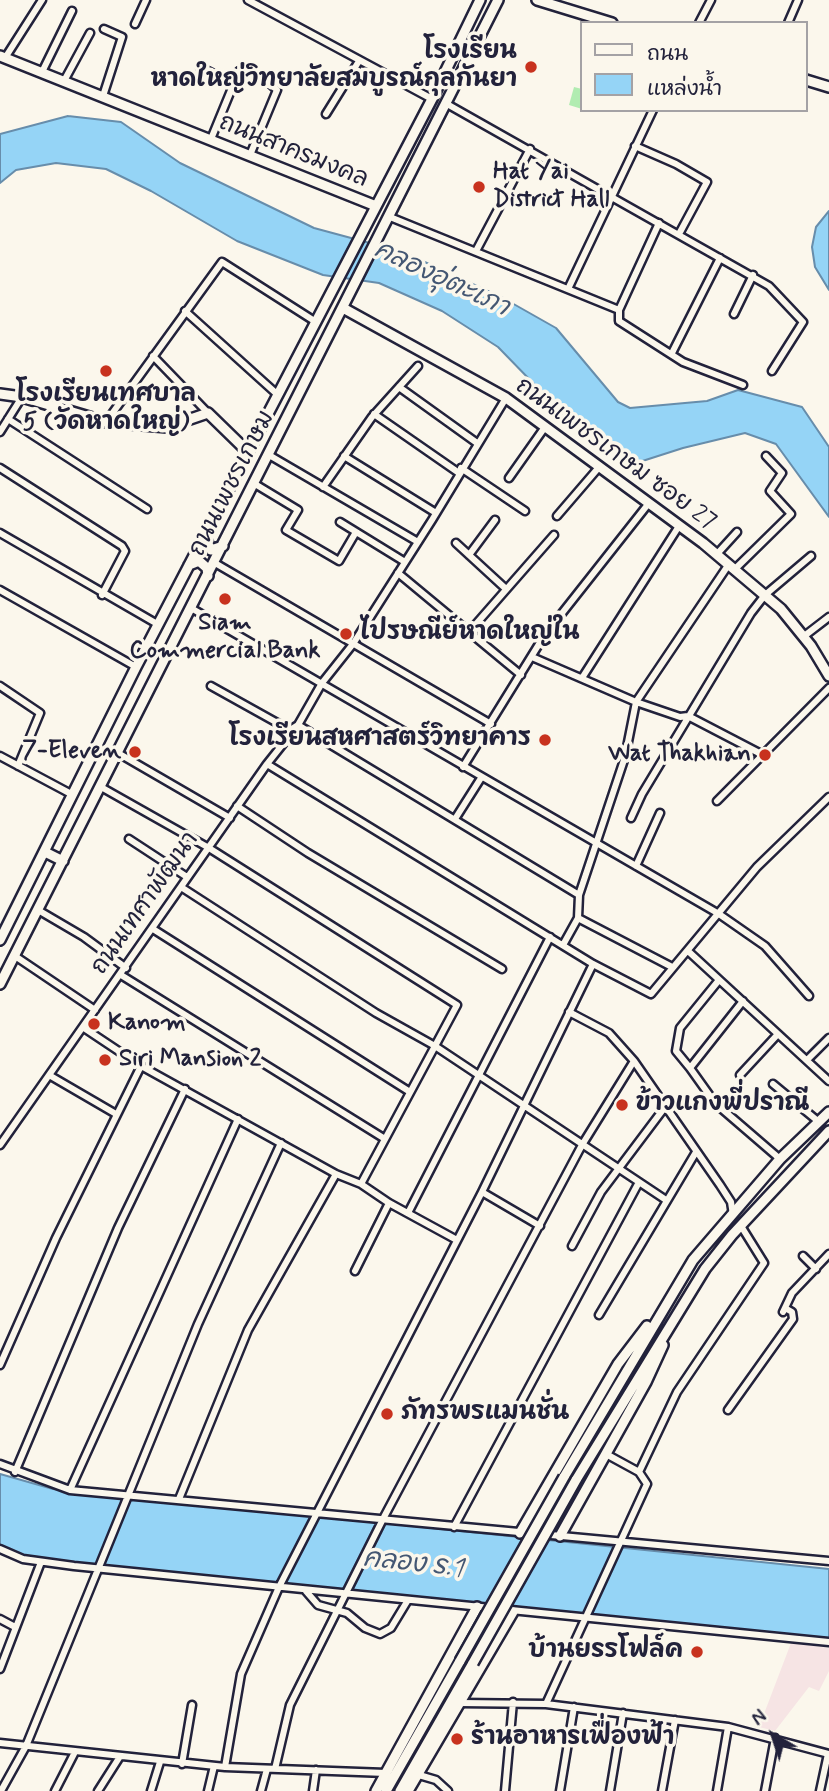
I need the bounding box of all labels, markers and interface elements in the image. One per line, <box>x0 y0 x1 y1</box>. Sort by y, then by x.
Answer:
legend <box>580 21 808 112</box>
place label: โรงเรียน หาดใหญ่วิทยาลัยสมบูรณ์กุลกันยา <box>151 39 517 95</box>
text: ถนน <box>647 40 688 68</box>
marker: โรงเรียน หาดใหญ่วิทยาลัยสมบูรณ์กุลกันยา <box>523 59 539 75</box>
text: แหล่งน้ำ <box>647 75 722 103</box>
street label: ถนนสาครมงคล <box>214 109 372 195</box>
place label: Hat Yai District Hall <box>493 159 609 215</box>
marker: Hat Yai District Hall <box>471 179 487 195</box>
water label: คลองอุ่ตะเภา <box>369 235 513 325</box>
marker: โรงเรียนเทศบาล 5 (วัดหาดใหญ่) <box>98 363 114 379</box>
street label: ถนนเพชรเกษม ซอย 27 <box>509 372 721 538</box>
place label: โรงเรียนเทศบาล 5 (วัดหาดใหญ่) <box>16 382 196 438</box>
street label: ถนนเพชรเกษม <box>184 406 282 562</box>
marker: Siam Commercial Bank <box>217 591 233 607</box>
place label: Siam Commercial Bank <box>130 610 320 666</box>
place label: ไปรษณีย์หาดใหญ่ใน <box>360 620 580 648</box>
marker: ไปรษณีย์หาดใหญ่ใน <box>338 626 354 642</box>
place label: โรงเรียนสหศาสตร์วิทยาคาร <box>229 726 531 754</box>
marker: โรงเรียนสหศาสตร์วิทยาคาร <box>537 732 553 748</box>
place label: 7-Eleven <box>22 738 121 766</box>
place label: Wat Thakhian <box>608 741 751 769</box>
marker: 7-Eleven <box>127 744 143 760</box>
marker: Wat Thakhian <box>757 747 773 763</box>
street label: ถนนเทศาพัฒนา <box>86 827 206 981</box>
place label: Kanom <box>108 1010 186 1038</box>
marker: Kanom <box>86 1016 102 1032</box>
place label: Siri Mansion 2 <box>119 1046 261 1074</box>
marker: Siri Mansion 2 <box>97 1052 113 1068</box>
place label: ข้าวแกงพี่ปราณี <box>636 1091 809 1119</box>
marker: ข้าวแกงพี่ปราณี <box>614 1097 630 1113</box>
place label: ภัทรพรแมนชั่น <box>401 1400 569 1428</box>
marker: ภัทรพรแมนชั่น <box>379 1406 395 1422</box>
water label: คลอง ร.1 <box>362 1544 464 1586</box>
place label: บ้านยรรโฟล์ค <box>528 1638 683 1666</box>
marker: บ้านยรรโฟล์ค <box>689 1644 705 1660</box>
north arrow <box>738 1700 808 1770</box>
text: N <box>747 1705 772 1732</box>
place label: ร้านอาหารเฟื่องฟ้า <box>471 1725 674 1753</box>
marker: ร้านอาหารเฟื่องฟ้า <box>449 1731 465 1747</box>

